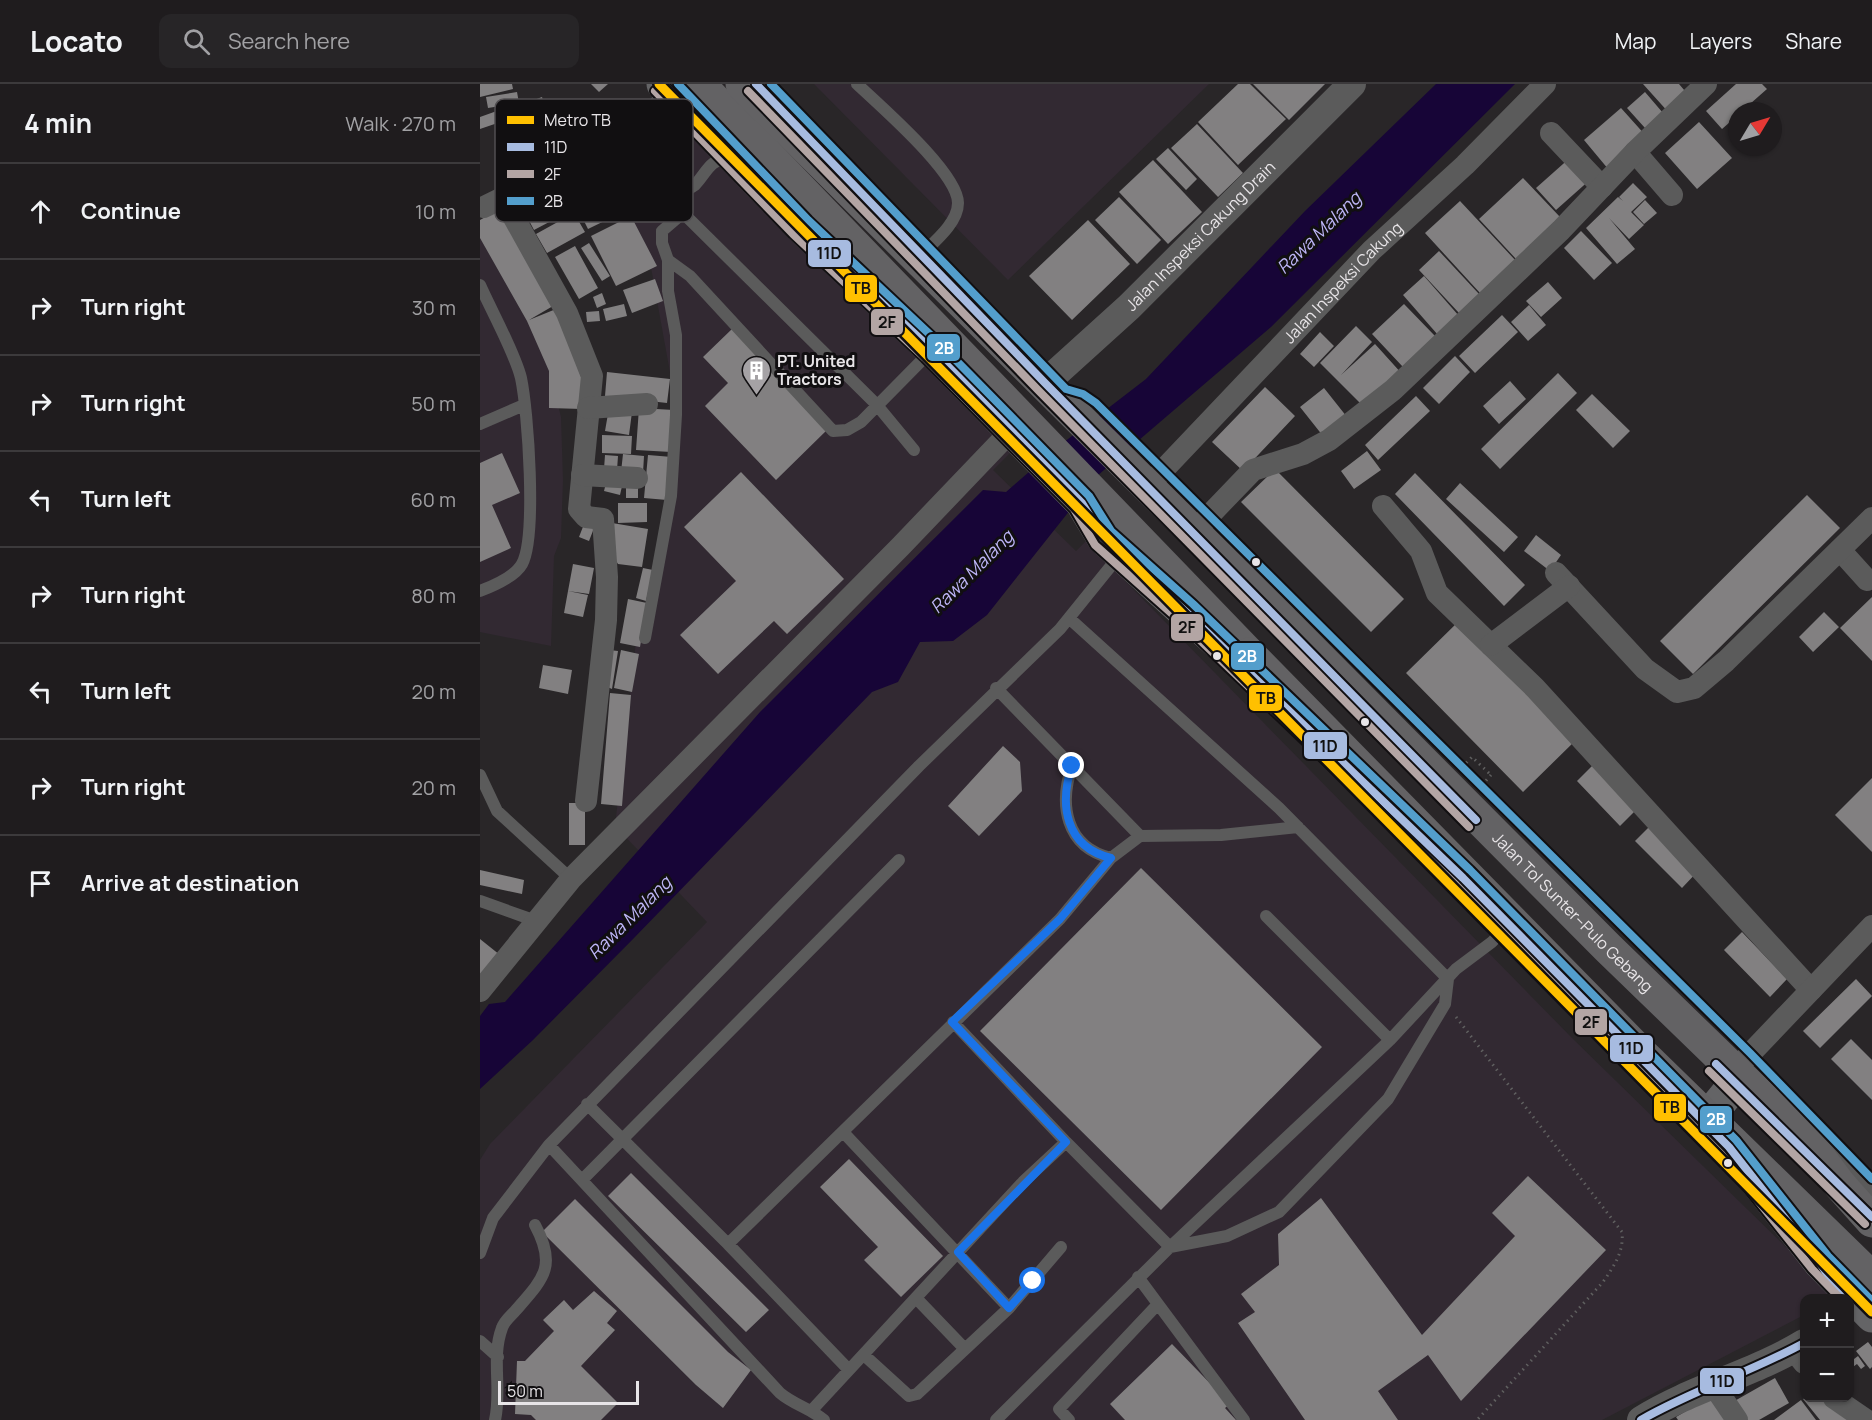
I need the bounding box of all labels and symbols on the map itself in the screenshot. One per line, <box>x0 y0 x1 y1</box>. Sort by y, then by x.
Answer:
legend <box>495 99 693 222</box>
north arrow <box>1728 102 1782 156</box>
text: Metro TB <box>544 109 611 131</box>
text: 11D <box>544 136 567 158</box>
street label: Jalan Inspeksi Cakung Drain <box>1120 156 1280 316</box>
text: 2F <box>544 163 561 185</box>
water label: Rawa Malang <box>1271 185 1367 279</box>
text: 2B <box>544 190 563 212</box>
street label: Jalan Inspeksi Cakung <box>1278 216 1407 348</box>
line badge: 11D <box>807 239 852 268</box>
text: 11D <box>816 242 842 264</box>
line badge: TB <box>844 274 878 303</box>
text: TB <box>851 277 871 299</box>
line badge: 2F <box>870 308 904 336</box>
text: 2F <box>878 311 897 333</box>
line badge: 2B <box>926 333 961 362</box>
text: 2B <box>934 337 954 359</box>
place label: PT. United Tractors <box>777 350 855 390</box>
building icon: PT. United Tractors <box>740 354 772 396</box>
water label: Rawa Malang <box>924 523 1019 618</box>
unlabelled marker <box>1250 556 1262 568</box>
line badge: 2F <box>1170 613 1204 642</box>
text: 2F <box>1178 616 1197 638</box>
line badge: 2B <box>1230 642 1265 671</box>
text: 2B <box>1237 645 1257 667</box>
unlabelled marker <box>1211 650 1223 662</box>
line badge: TB <box>1248 684 1283 712</box>
text: TB <box>1256 687 1276 709</box>
unlabelled marker <box>1359 716 1371 728</box>
line badge: 11D <box>1303 731 1348 760</box>
text: 11D <box>1312 735 1338 757</box>
route end <box>1058 752 1084 778</box>
street label: Jalan Tol Sunter–Pulo Gebang <box>1488 827 1658 997</box>
water label: Rawa Malang <box>582 869 677 964</box>
line badge: 2F <box>1574 1008 1608 1036</box>
text: 2F <box>1582 1011 1601 1033</box>
line badge: 11D <box>1609 1034 1654 1063</box>
text: 11D <box>1618 1037 1644 1059</box>
line badge: TB <box>1653 1093 1687 1122</box>
text: TB <box>1660 1096 1680 1118</box>
line badge: 2B <box>1699 1105 1733 1134</box>
text: 2B <box>1706 1108 1726 1130</box>
unlabelled marker <box>1722 1157 1734 1169</box>
route start <box>1019 1267 1045 1293</box>
line badge: 11D <box>1699 1367 1745 1395</box>
text: 11D <box>1709 1370 1735 1392</box>
scale bar <box>498 1378 639 1406</box>

